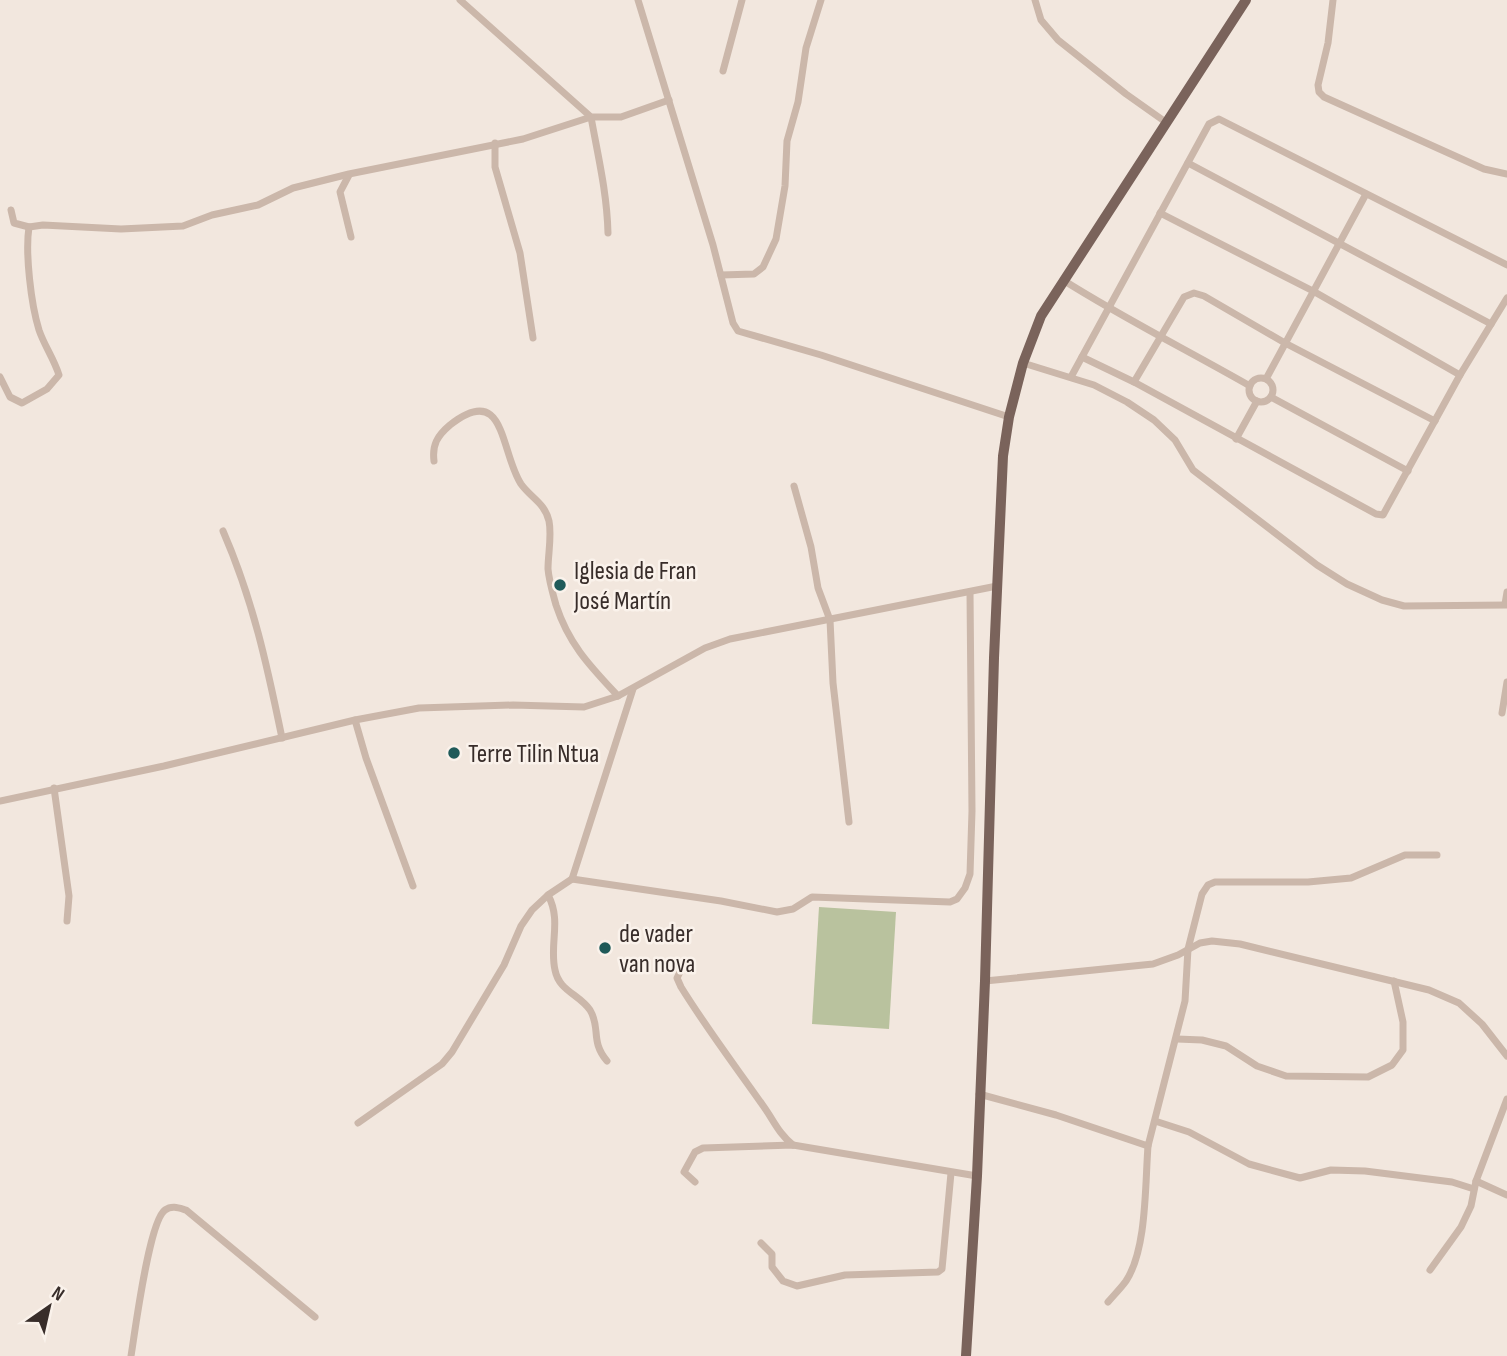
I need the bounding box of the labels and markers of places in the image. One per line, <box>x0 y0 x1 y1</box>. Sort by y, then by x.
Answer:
place label: Iglesia de Fran José Martín <box>573 556 697 617</box>
marker: Iglesia de Fran José Martín <box>552 577 568 593</box>
place label: Terre Tilin Ntua <box>468 739 599 770</box>
marker: Terre Tilin Ntua <box>446 745 462 761</box>
place label: de vader van nova <box>619 919 695 980</box>
marker: de vader van nova <box>597 940 613 956</box>

